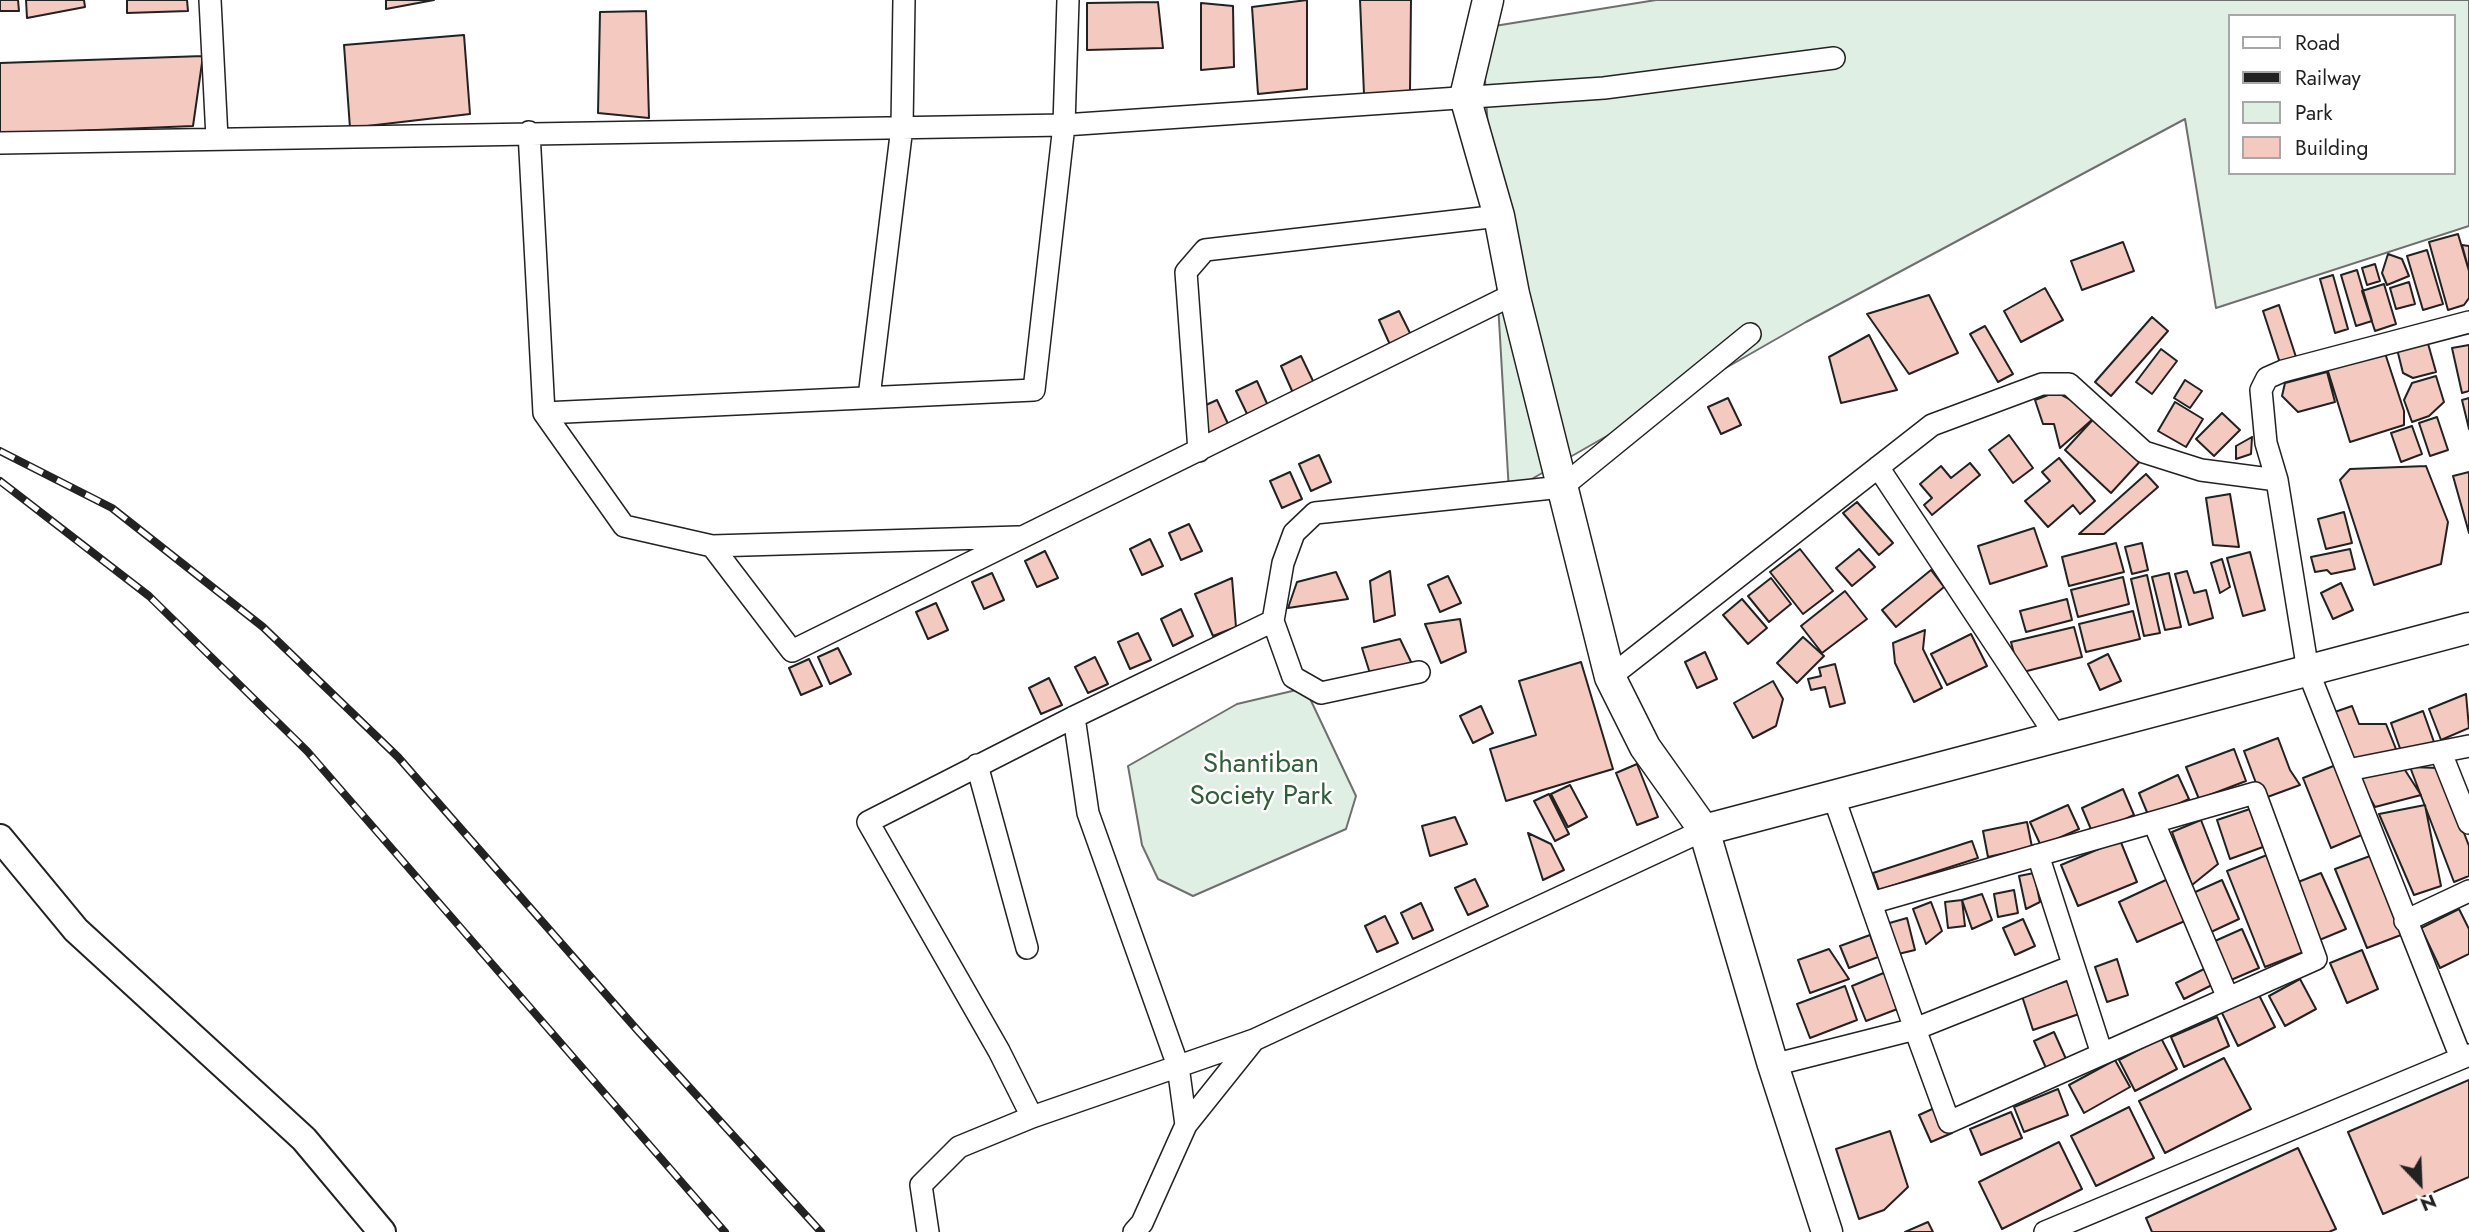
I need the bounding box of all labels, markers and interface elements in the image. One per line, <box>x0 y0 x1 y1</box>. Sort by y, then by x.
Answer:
legend <box>2228 14 2455 175</box>
text: Road <box>2295 28 2340 58</box>
text: Railway <box>2295 63 2361 93</box>
text: Park <box>2295 98 2332 128</box>
text: Building <box>2295 133 2368 163</box>
park label: Shantiban Society Park <box>1189 748 1333 814</box>
north arrow <box>2385 1148 2455 1218</box>
text: N <box>2416 1187 2441 1218</box>

